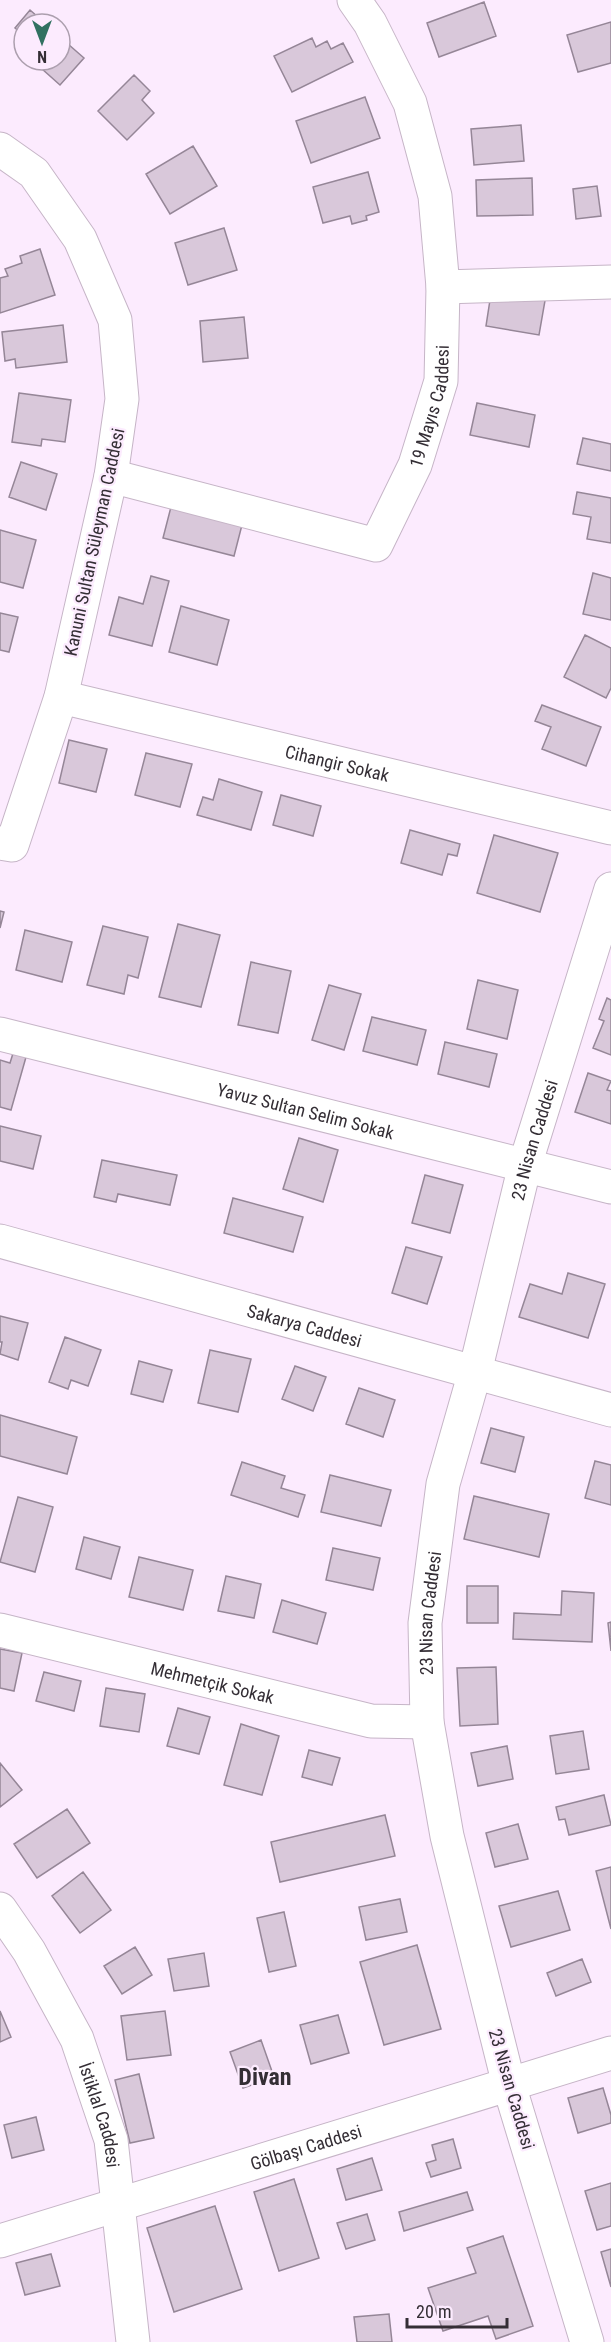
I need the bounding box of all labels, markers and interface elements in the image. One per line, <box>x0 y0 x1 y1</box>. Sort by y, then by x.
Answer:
north arrow <box>12 12 72 72</box>
text: N <box>37 47 47 66</box>
street label: 19 Mayıs Caddesi <box>404 345 452 470</box>
street label: Kanuni Sultan Süleyman Caddesi <box>60 426 128 658</box>
street label: Cihangir Sokak <box>283 740 391 785</box>
street label: 23 Nisan Caddesi <box>506 1077 561 1202</box>
street label: Yavuz Sultan Selim Sokak <box>215 1078 396 1143</box>
street label: Sakarya Caddesi <box>245 1299 364 1351</box>
street label: 23 Nisan Caddesi <box>414 1550 445 1675</box>
street label: Mehmetçik Sokak <box>149 1657 276 1707</box>
street label: 23 Nisan Caddesi <box>485 2026 539 2152</box>
street label: İstiklal Caddesi <box>75 2060 124 2169</box>
district label: Divan <box>238 2063 292 2091</box>
street label: Gölbaşı Caddesi <box>248 2120 364 2174</box>
scale bar <box>407 2291 508 2329</box>
text: 20 m <box>416 2301 451 2322</box>

